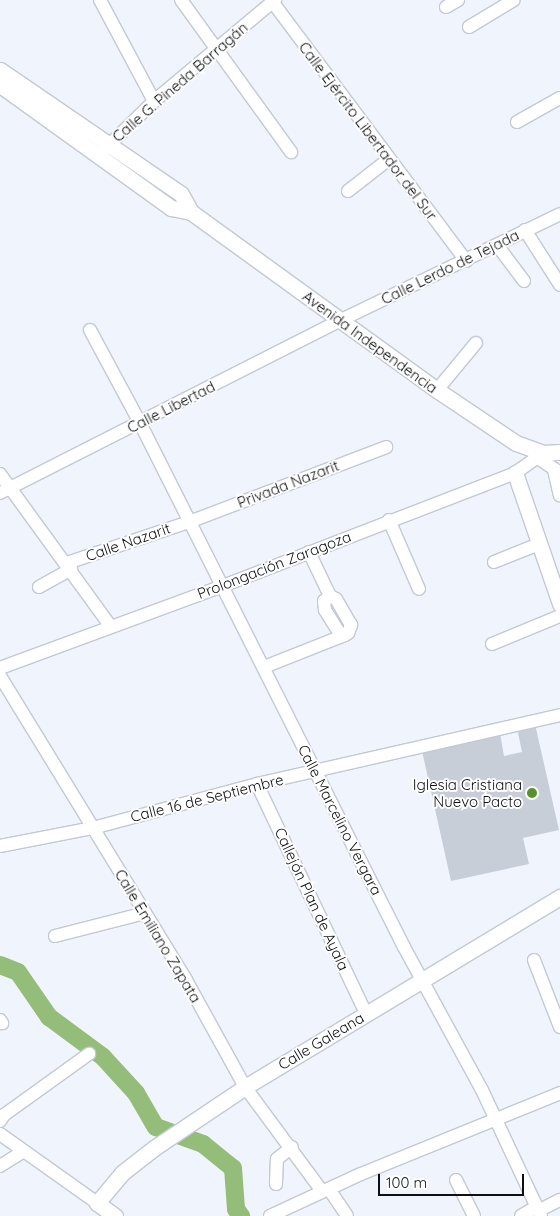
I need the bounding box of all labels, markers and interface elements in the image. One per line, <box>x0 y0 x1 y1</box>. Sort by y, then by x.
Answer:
street label: Calle G. Pineda Barragán <box>109 18 251 146</box>
street label: Calle Ejército Libertador del Sur <box>295 38 441 224</box>
street label: Calle Lerdo de Tejada <box>378 226 522 308</box>
street label: Avenida Independencia <box>299 287 441 397</box>
street label: Calle Libertad <box>124 377 218 437</box>
street label: Privada Nazarit <box>235 456 341 512</box>
street label: Calle Nazarit <box>83 519 173 565</box>
street label: Prolongación Zaragoza <box>195 527 353 603</box>
street label: Calle Marcelino Vergara <box>294 742 386 898</box>
street label: Calle 16 de Septiembre <box>129 770 285 826</box>
place label: Iglesia Cristiana Nuevo Pacto <box>413 775 522 810</box>
marker: Iglesia Cristiana Nuevo Pacto <box>526 787 538 799</box>
street label: Callejón Plan de Ayala <box>271 825 353 973</box>
street label: Calle Emiliano Zapata <box>111 866 205 1006</box>
street label: Calle Galeana <box>275 1008 367 1074</box>
scale bar <box>380 1164 526 1196</box>
text: 100 m <box>386 1173 427 1192</box>

